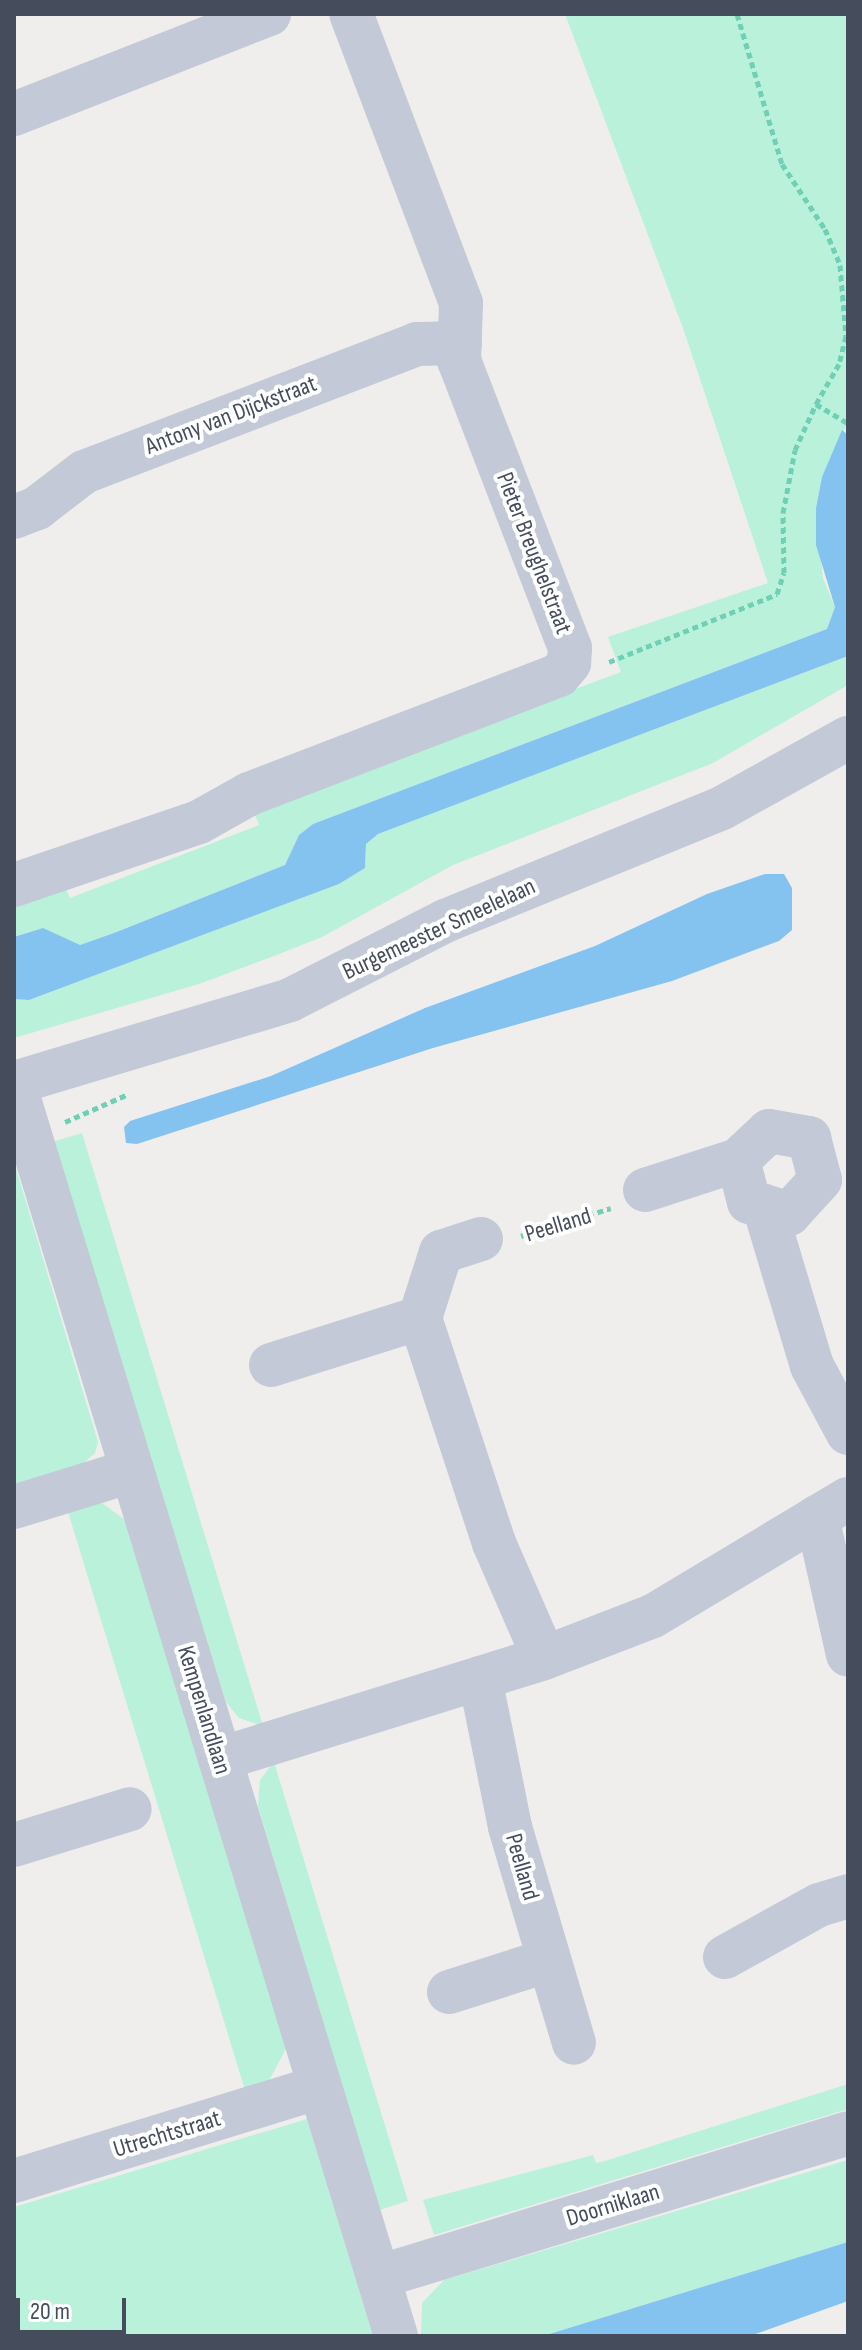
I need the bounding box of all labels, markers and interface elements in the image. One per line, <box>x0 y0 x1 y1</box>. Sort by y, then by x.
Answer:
street label: Antony van Dijckstraat <box>141 369 321 461</box>
street label: Pieter Breughelstraat <box>490 468 578 638</box>
street label: Burgemeester Smeelelaan <box>338 872 540 986</box>
street label: Peelland <box>521 1201 595 1249</box>
street label: Kempenlandlaan <box>171 1642 237 1778</box>
street label: Peelland <box>499 1830 545 1904</box>
street label: Utrechtstraat <box>110 2104 224 2164</box>
street label: Doorniklaan <box>563 2177 663 2233</box>
scale bar <box>20 2282 130 2332</box>
text: 20 m <box>30 2297 70 2326</box>

